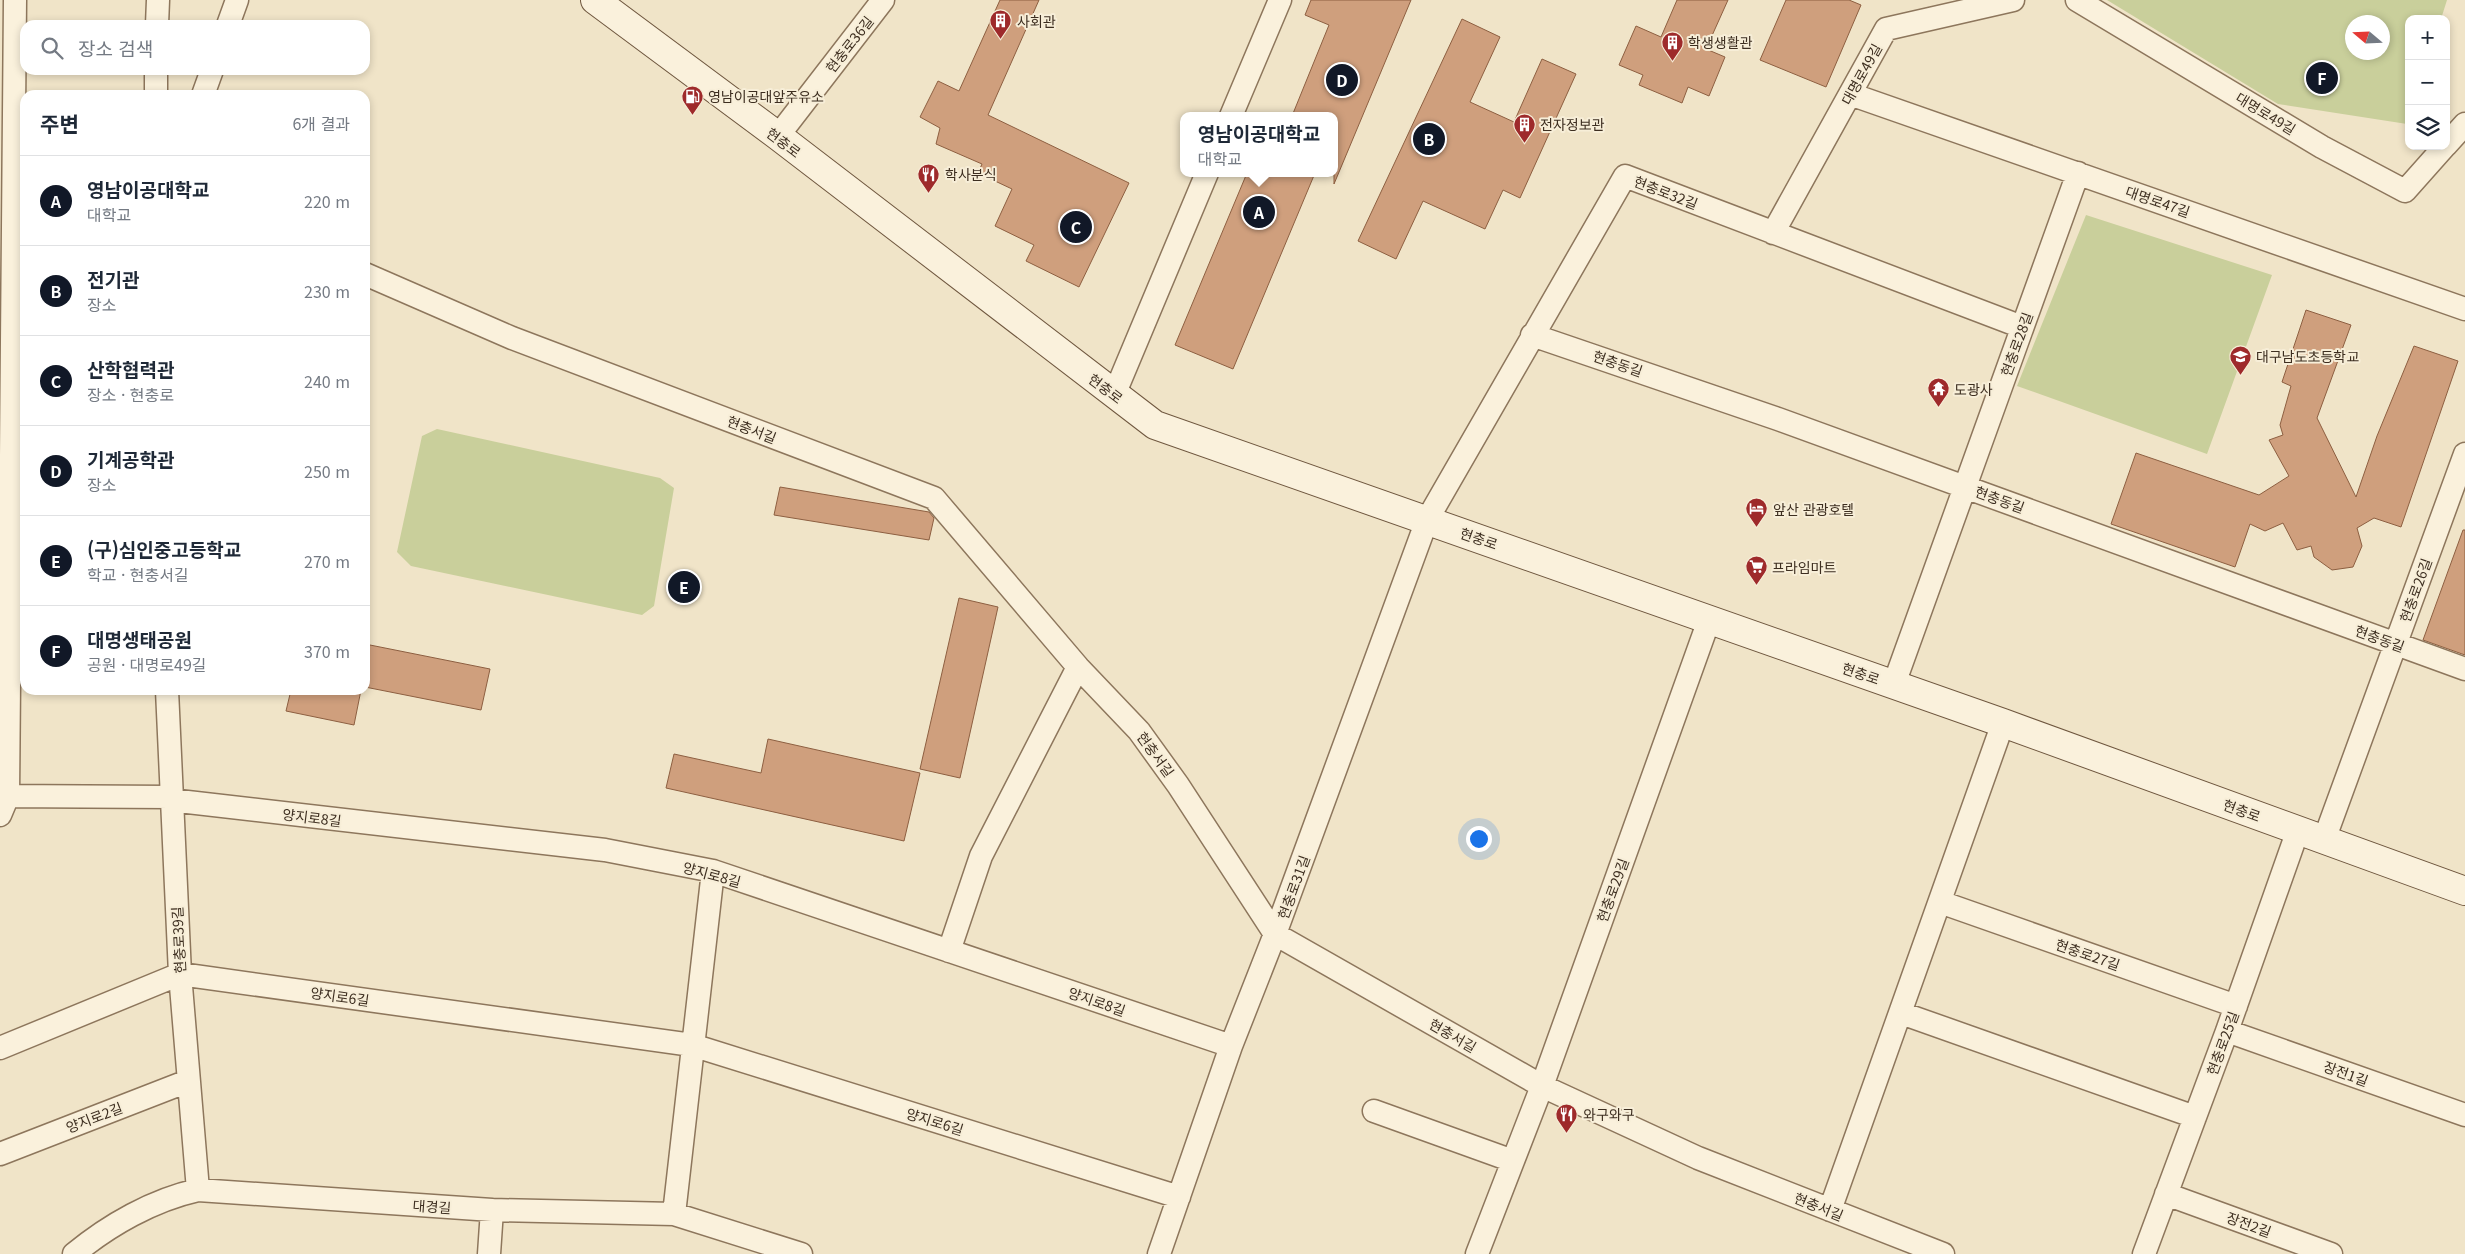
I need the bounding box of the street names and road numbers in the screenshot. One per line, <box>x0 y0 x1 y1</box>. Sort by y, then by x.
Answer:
street label: 현충로36길 <box>820 11 878 77</box>
street label: 대명로49길 <box>1836 40 1886 108</box>
street label: 대명로49길 <box>2232 87 2300 139</box>
street label: 현충로 <box>763 122 806 162</box>
street label: 현충로32길 <box>1631 171 1701 213</box>
street label: 대명로47길 <box>2123 181 2193 221</box>
street label: 현충로28길 <box>1995 309 2037 379</box>
street label: 현충동길 <box>1590 345 1646 381</box>
street label: 현충로 <box>1085 368 1128 408</box>
street label: 현충서길 <box>724 410 780 448</box>
street label: 현충동길 <box>1972 481 2028 517</box>
street label: 현충로 <box>1457 522 1501 554</box>
street label: 현충로26길 <box>2394 555 2436 625</box>
street label: 현충동길 <box>2352 620 2408 656</box>
street label: 현충로 <box>1839 657 1883 689</box>
street label: 현충서길 <box>1133 727 1179 781</box>
street label: 현충로 <box>2220 794 2264 826</box>
street label: 양지로8길 <box>281 803 343 831</box>
street label: 현충로31길 <box>1272 852 1314 922</box>
street label: 현충로29길 <box>1591 855 1633 925</box>
street label: 양지로8길 <box>681 857 743 891</box>
street label: 현충로39길 <box>166 906 190 974</box>
street label: 현충로27길 <box>2053 934 2123 974</box>
street label: 양지로6길 <box>309 982 371 1010</box>
street label: 양지로8길 <box>1066 982 1128 1020</box>
street label: 현충로25길 <box>2201 1008 2243 1078</box>
street label: 현충서길 <box>1426 1013 1480 1057</box>
street label: 장전1길 <box>2321 1056 2371 1090</box>
street label: 양지로2길 <box>63 1097 125 1137</box>
street label: 양지로6길 <box>904 1103 966 1139</box>
street label: 현충서길 <box>1791 1187 1847 1225</box>
street label: 대경길 <box>412 1195 452 1217</box>
street label: 장전2길 <box>2224 1207 2274 1241</box>

